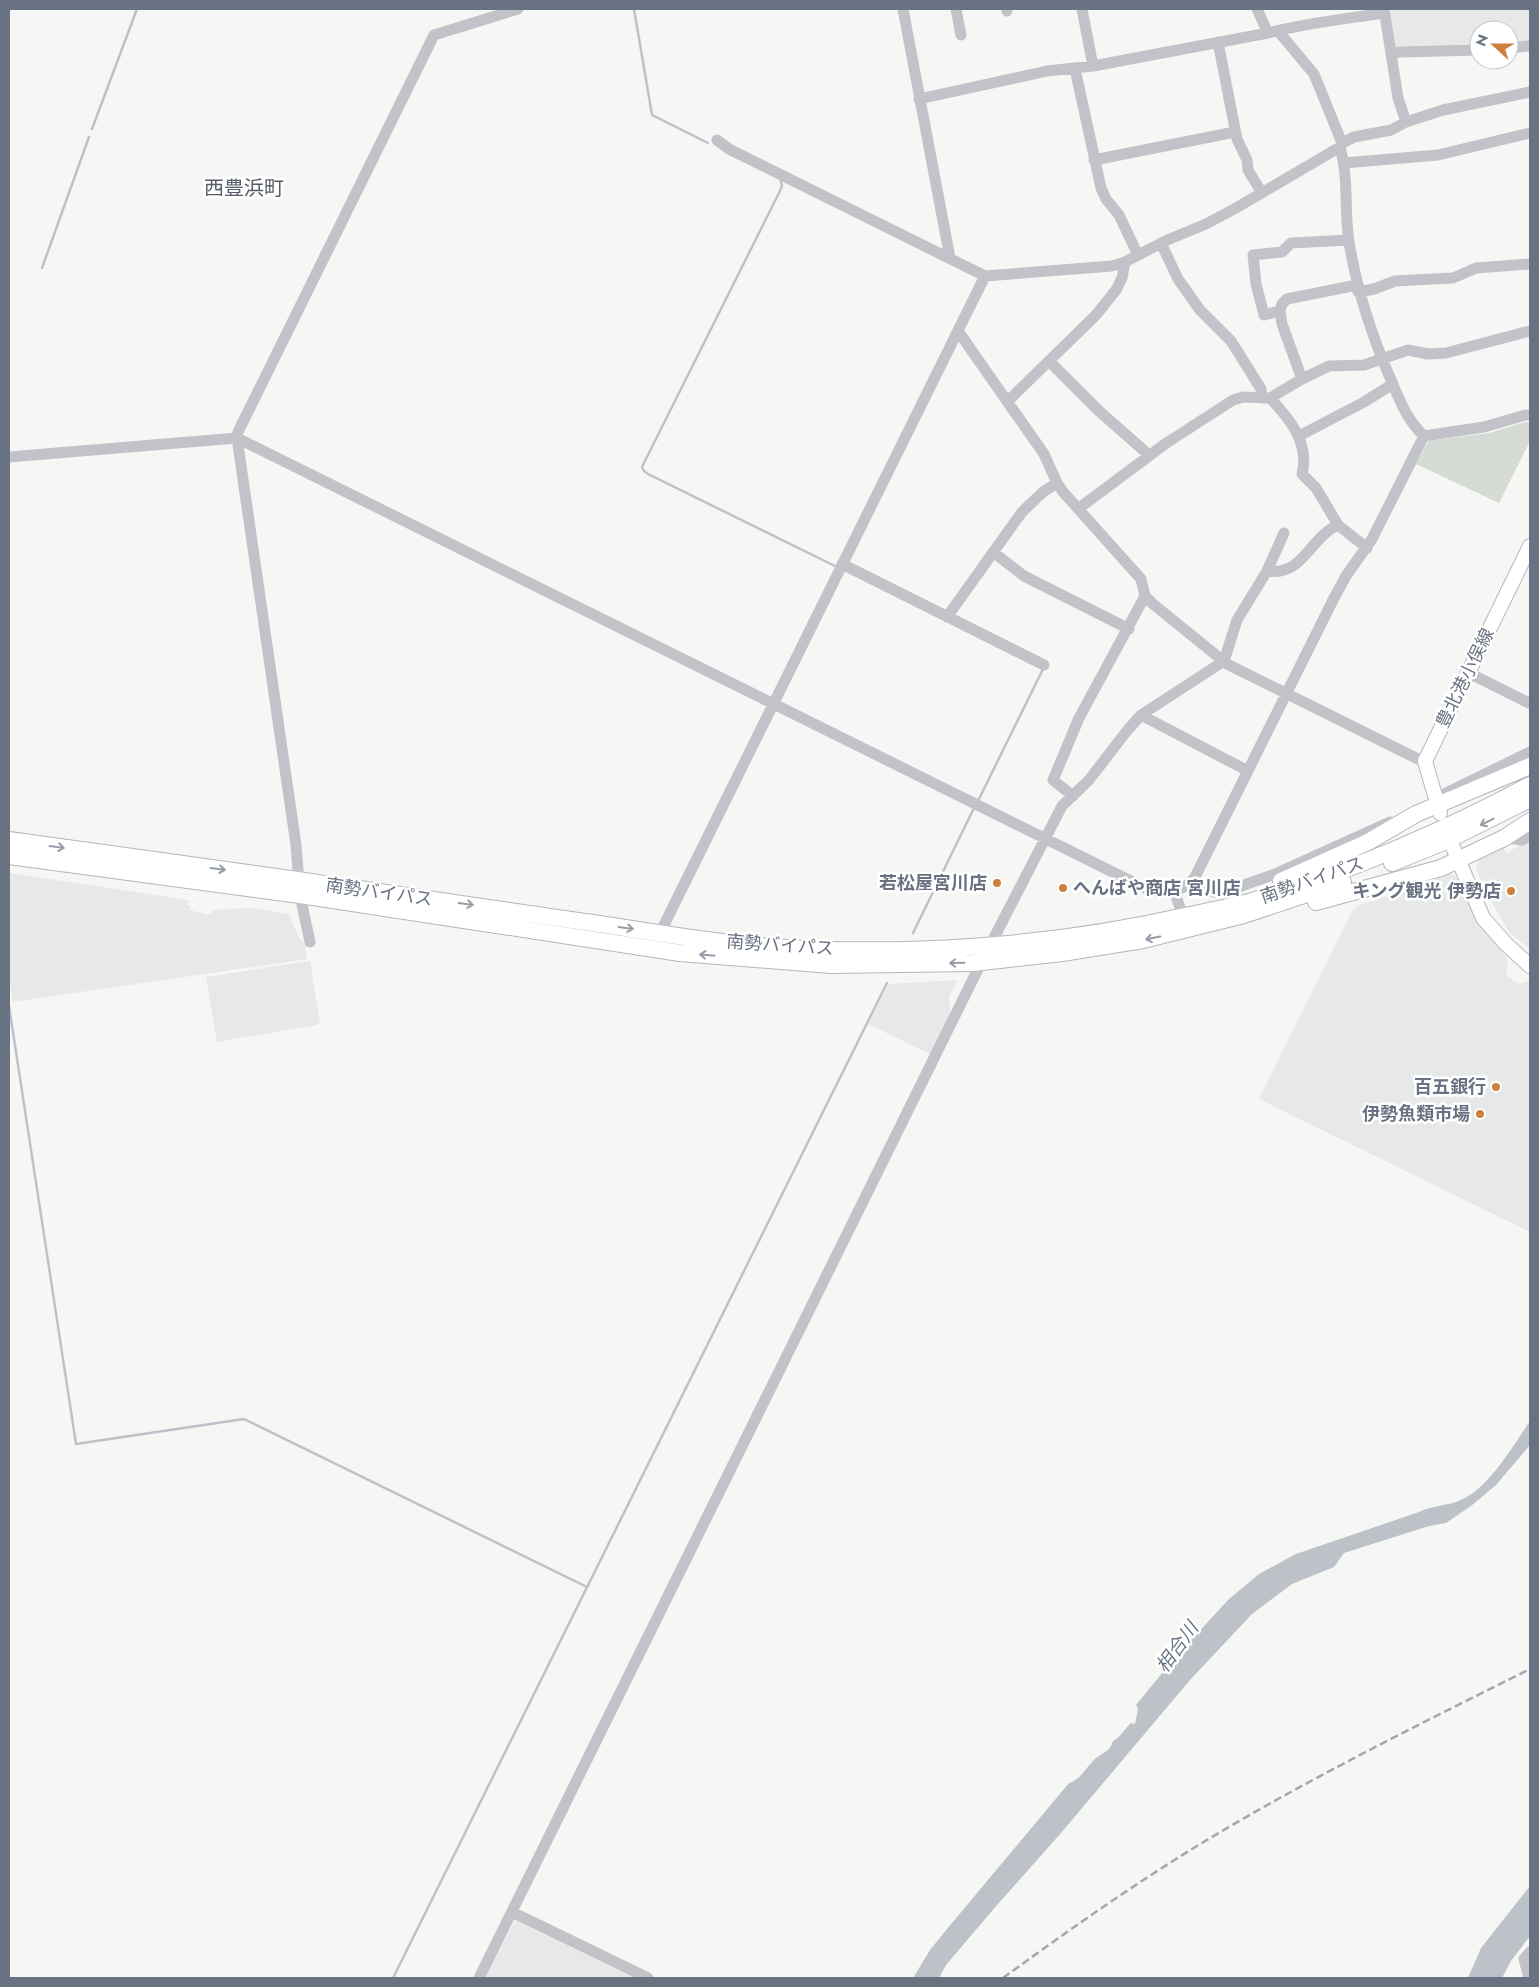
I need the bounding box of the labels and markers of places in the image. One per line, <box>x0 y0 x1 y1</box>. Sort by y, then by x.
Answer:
place label: 若松屋宮川店 <box>879 870 987 896</box>
place label: へんばや商店 宮川店 <box>1073 875 1240 901</box>
marker: 若松屋宮川店 <box>991 877 1003 889</box>
place label: キング観光 伊勢店 <box>1352 878 1501 904</box>
marker: へんばや商店 宮川店 <box>1057 882 1069 894</box>
marker: キング観光 伊勢店 <box>1505 885 1517 897</box>
place label: 百五銀行 <box>1414 1074 1486 1100</box>
marker: 百五銀行 <box>1490 1081 1502 1093</box>
place label: 伊勢魚類市場 <box>1362 1101 1470 1127</box>
marker: 伊勢魚類市場 <box>1474 1108 1486 1120</box>

